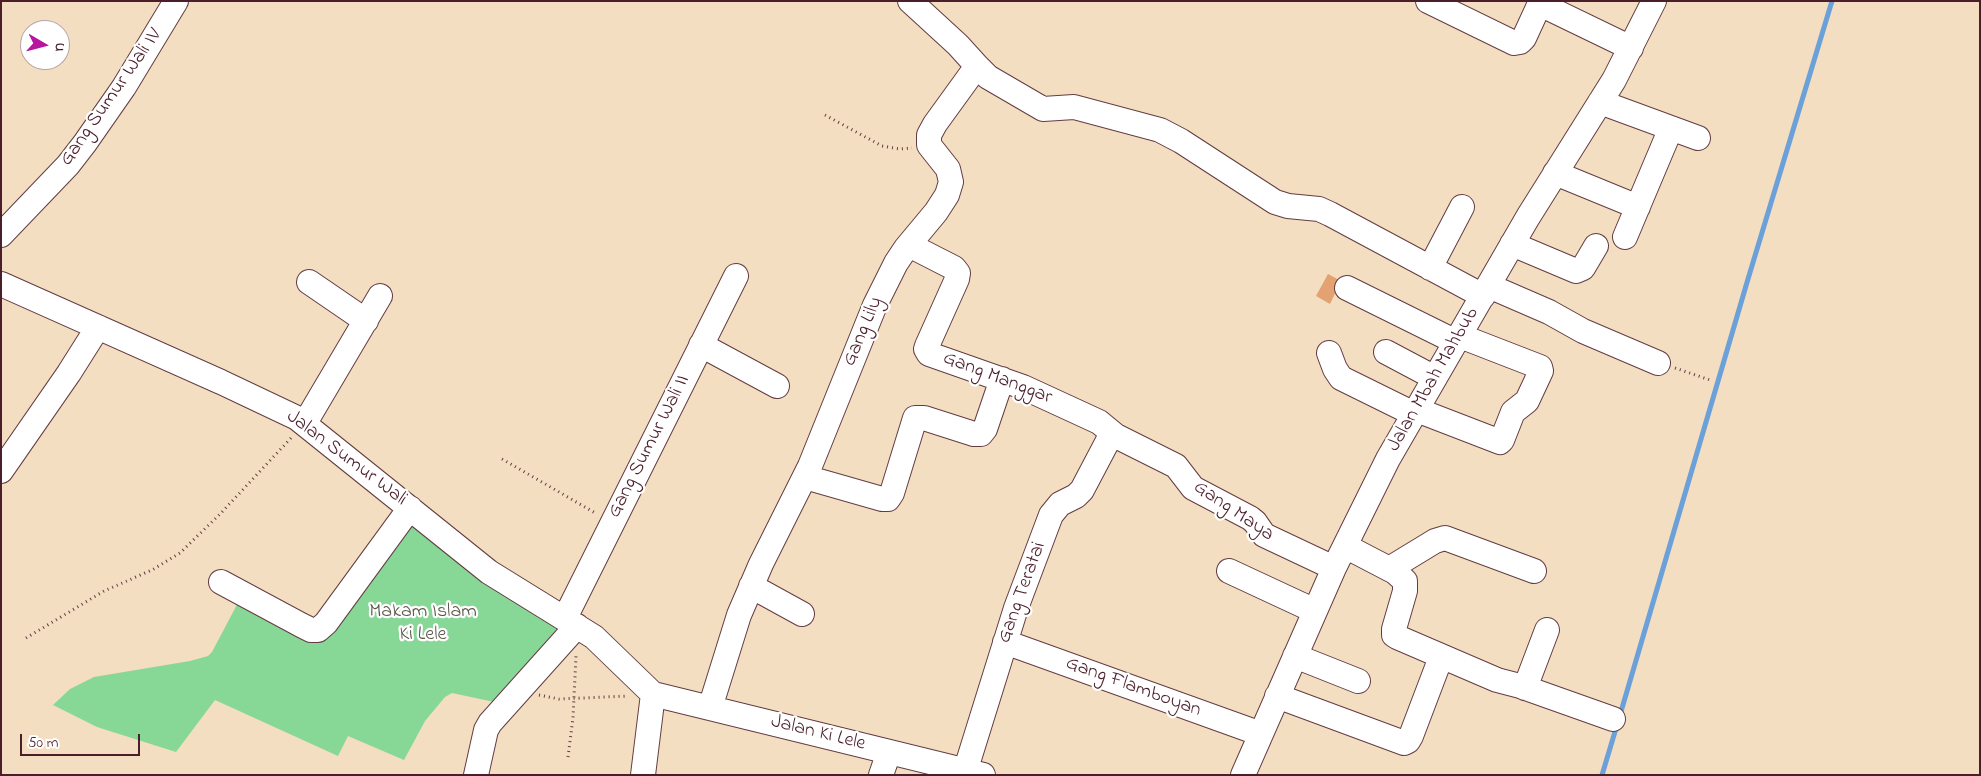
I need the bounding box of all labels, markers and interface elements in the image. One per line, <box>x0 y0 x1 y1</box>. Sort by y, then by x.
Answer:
north arrow <box>20 20 70 70</box>
street label: Gang Sumur Wali IV <box>56 25 168 171</box>
text: U <box>48 41 70 53</box>
street label: Gang Lily <box>839 294 889 370</box>
street label: Jalan Mbah Mahbub <box>1383 304 1485 456</box>
street label: Gang Manggar <box>939 347 1055 411</box>
street label: Gang Sumur Wali II <box>604 372 696 522</box>
street label: Jalan Sumur Wali <box>281 406 411 512</box>
street label: Gang Maya <box>1188 476 1278 548</box>
street label: Gang Teratai <box>994 539 1052 647</box>
park label: Makam Islam Ki Lele <box>369 601 477 648</box>
street label: Gang Flamboyan <box>1062 652 1204 724</box>
street label: Jalan Ki Lele <box>768 711 868 757</box>
scale bar <box>22 724 142 756</box>
text: 50 m <box>28 732 58 754</box>

